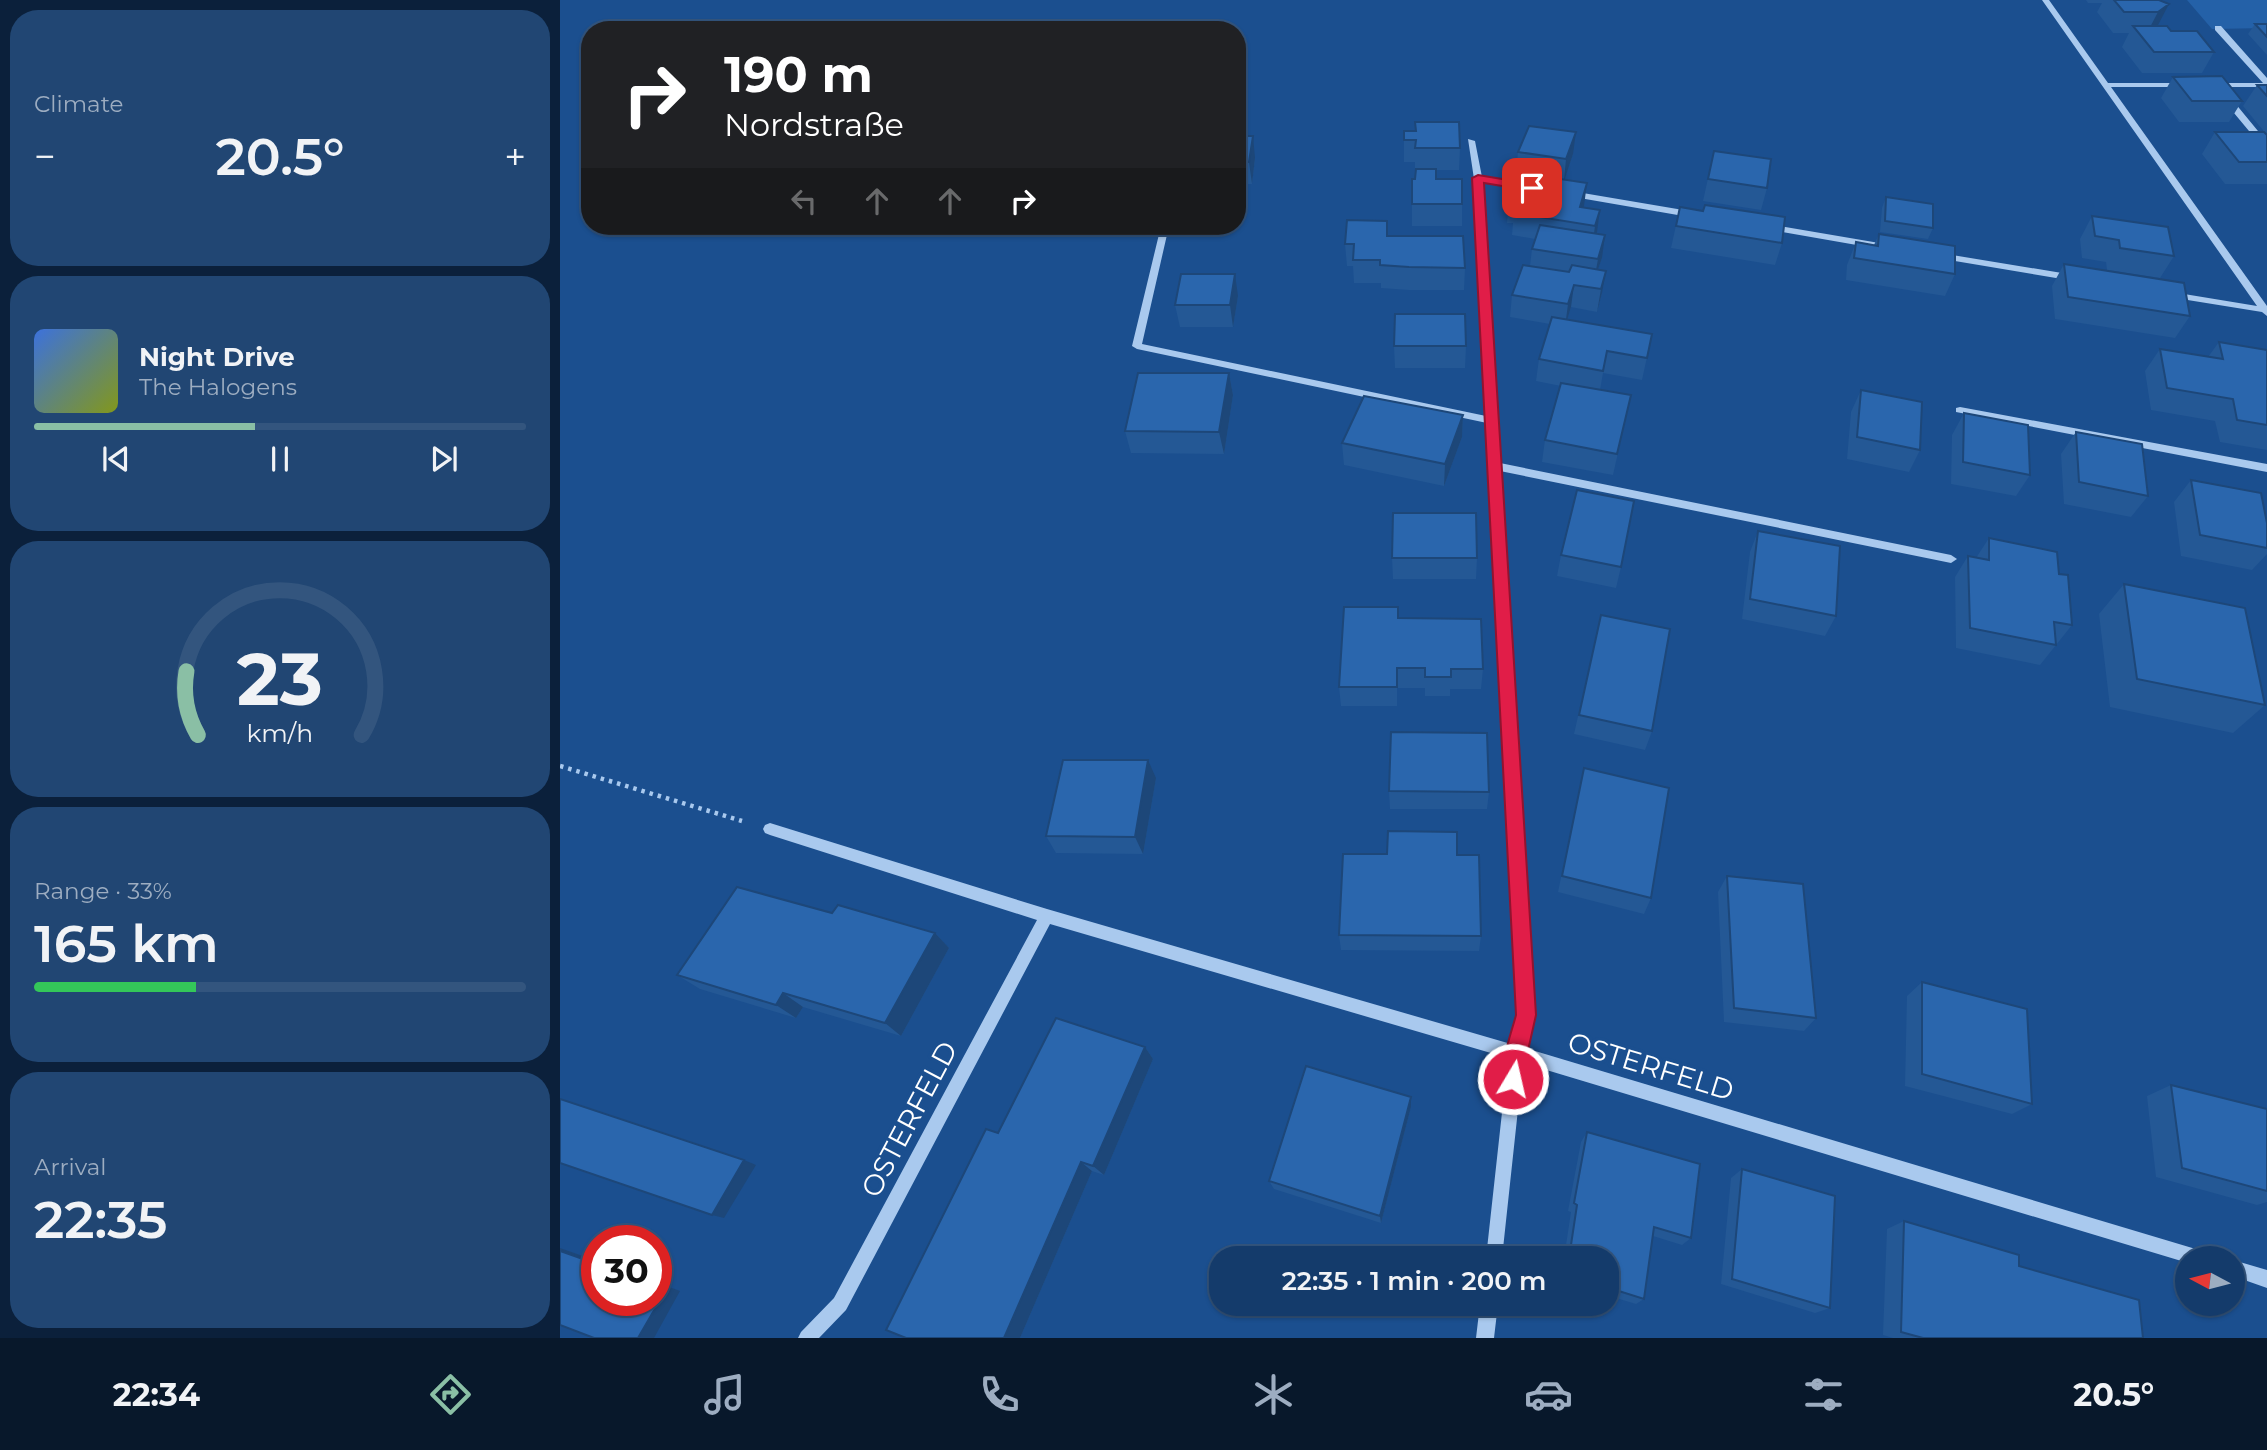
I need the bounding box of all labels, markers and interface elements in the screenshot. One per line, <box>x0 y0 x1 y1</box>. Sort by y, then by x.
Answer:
text: 190 m <box>724 45 873 104</box>
icon: right <box>609 49 700 140</box>
text: Climate <box>34 90 123 118</box>
text: Nordstraße <box>724 105 904 144</box>
text: 20.5° <box>216 125 344 188</box>
text: − <box>34 133 56 180</box>
text: + <box>504 133 526 180</box>
pin <box>1502 158 1562 218</box>
icon: arrive <box>1513 169 1551 207</box>
icon: left <box>785 182 823 220</box>
icon: ahead <box>858 182 896 220</box>
icon: ahead <box>931 182 969 220</box>
icon: right <box>1004 182 1042 220</box>
text: Night Drive <box>139 341 295 373</box>
text: The Halogens <box>139 373 297 401</box>
icon: previous <box>97 440 135 478</box>
icon: pause <box>261 440 299 478</box>
icon: next <box>425 440 463 478</box>
text: 23 <box>237 635 323 723</box>
text: km/h <box>247 718 313 748</box>
text: Range · 33% <box>34 877 172 905</box>
text: 165 km <box>34 912 219 975</box>
street label: OSTERFELD <box>1564 1025 1738 1107</box>
street label: OSTERFELD <box>854 1035 964 1203</box>
position arrow <box>1476 1042 1550 1116</box>
text: Arrival <box>34 1153 107 1181</box>
text: 22:35 <box>34 1188 167 1251</box>
speed limit sign: 30 <box>581 1225 672 1316</box>
north arrow <box>2175 1246 2245 1316</box>
map controls <box>2175 1246 2245 1316</box>
text: 22:35 · 1 min · 200 m <box>1282 1265 1546 1297</box>
icon: directions <box>426 1370 475 1419</box>
icon: music <box>700 1370 749 1419</box>
icon: phone <box>975 1370 1024 1419</box>
icon: climate <box>1249 1370 1298 1419</box>
icon: car <box>1524 1370 1573 1419</box>
icon: filters <box>1799 1370 1848 1419</box>
text: 22:34 <box>113 1375 200 1414</box>
text: 20.5° <box>2073 1375 2154 1414</box>

